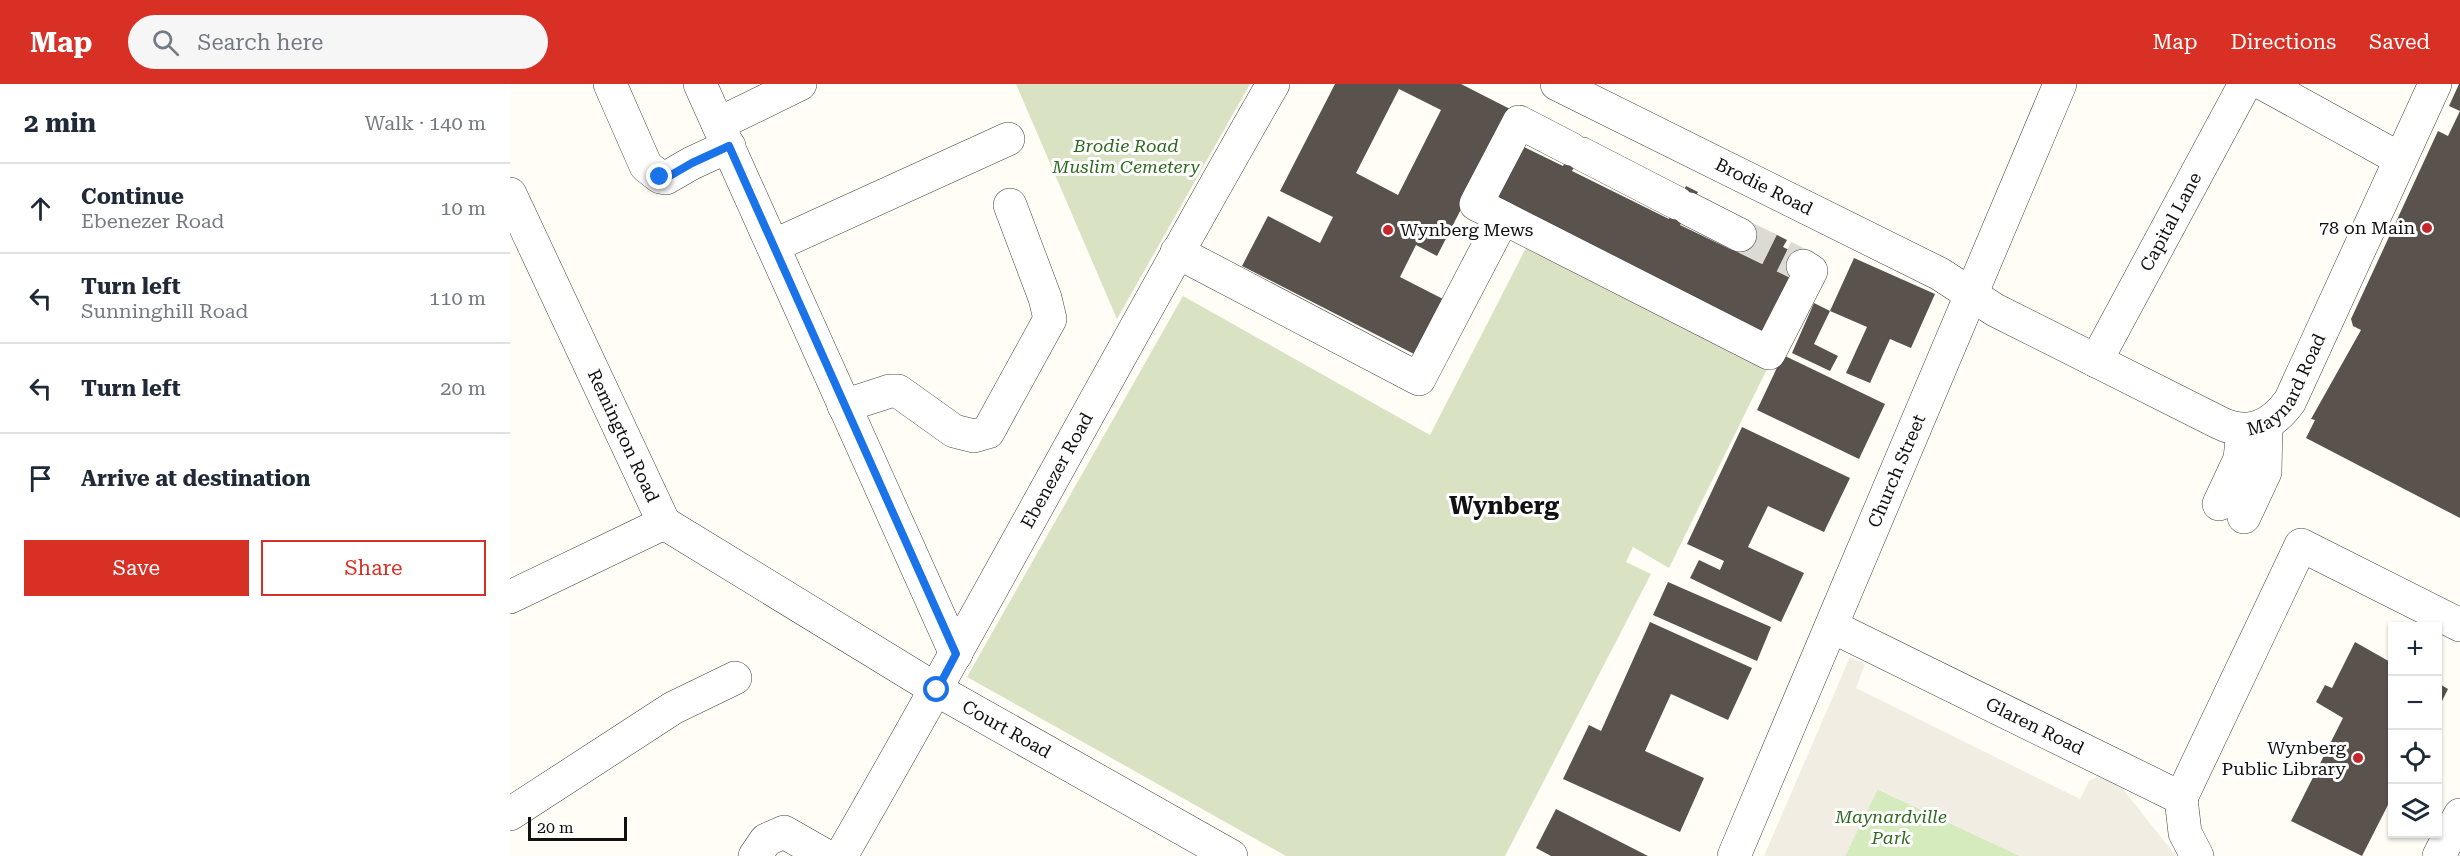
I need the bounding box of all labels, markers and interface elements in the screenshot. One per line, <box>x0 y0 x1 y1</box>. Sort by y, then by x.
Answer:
search box <box>128 15 548 69</box>
text: Map <box>30 26 92 59</box>
icon: search <box>149 26 182 59</box>
text: Search here <box>197 30 323 55</box>
text: Map <box>2153 30 2197 54</box>
text: Directions <box>2230 30 2336 54</box>
text: Saved <box>2369 30 2430 54</box>
text: 2 min <box>24 108 96 138</box>
text: Walk · 140 m <box>365 111 486 135</box>
park label: Brodie Road Muslim Cemetery <box>1051 135 1200 177</box>
street label: Brodie Road <box>1712 153 1817 219</box>
route end <box>646 163 672 189</box>
street label: Capital Lane <box>2135 168 2206 275</box>
text: Continue <box>81 184 184 209</box>
icon: ahead <box>24 192 57 225</box>
text: 10 m <box>440 196 486 220</box>
text: Ebenezer Road <box>81 209 224 233</box>
place label: 78 on Main <box>2319 217 2415 238</box>
place label: Wynberg Mews <box>1400 219 1533 240</box>
marker: 78 on Main <box>2420 221 2434 235</box>
marker: Wynberg Mews <box>1381 223 1395 237</box>
text: Turn left <box>81 274 181 299</box>
icon: left <box>24 282 57 315</box>
text: 110 m <box>429 286 486 310</box>
text: Sunninghill Road <box>81 299 248 323</box>
street label: Maynard Road <box>2244 330 2330 440</box>
street label: Remington Road <box>584 366 664 506</box>
icon: left <box>24 372 57 405</box>
text: Turn left <box>81 376 181 401</box>
text: 20 m <box>440 376 486 400</box>
street label: Ebenezer Road <box>1016 408 1097 532</box>
street label: Church Street <box>1863 411 1929 530</box>
icon: arrive <box>24 462 57 495</box>
text: Arrive at destination <box>81 466 310 491</box>
district label: Wynberg <box>1449 492 1559 520</box>
button: Save <box>24 540 249 596</box>
button: Share <box>261 540 486 596</box>
map controls <box>2388 622 2442 838</box>
button: + <box>2388 622 2442 676</box>
route start <box>923 676 949 702</box>
button: − <box>2388 676 2442 730</box>
street label: Glaren Road <box>1983 693 2088 759</box>
street label: Court Road <box>959 696 1055 762</box>
button: locate <box>2388 730 2442 784</box>
place label: Wynberg Public Library <box>2222 737 2347 779</box>
marker: Wynberg Public Library <box>2351 751 2365 765</box>
button: layers <box>2388 784 2442 838</box>
park label: Maynardville Park <box>1834 806 1947 848</box>
scale bar <box>528 814 627 842</box>
text: 20 m <box>537 818 574 837</box>

